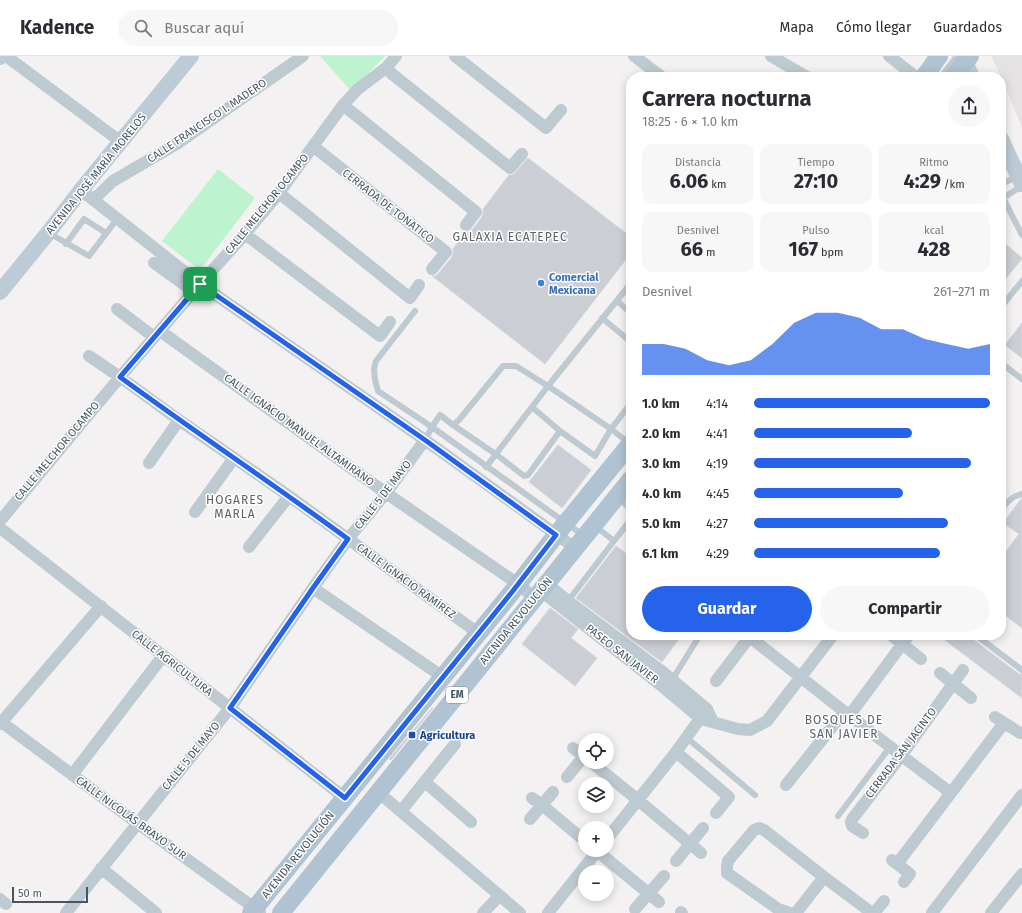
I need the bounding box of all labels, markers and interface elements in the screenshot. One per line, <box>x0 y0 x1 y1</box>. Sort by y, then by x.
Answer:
search box <box>118 10 398 46</box>
text: Kadence <box>20 16 94 39</box>
icon: search <box>132 17 154 39</box>
text: Buscar aquí <box>164 19 244 37</box>
text: Mapa <box>780 19 814 36</box>
text: Cómo llegar <box>836 19 911 36</box>
text: Guardados <box>933 19 1002 36</box>
street label: CALLE FRANCISCO I. MADERO <box>145 76 269 166</box>
text: Carrera nocturna <box>642 85 812 112</box>
button: share <box>948 85 990 127</box>
street label: AVENIDA JOSÉ MARÍA MORELOS <box>42 110 149 237</box>
text: 18:25 · 6 × 1.0 km <box>642 114 738 129</box>
street label: CALLE MELCHOR OCAMPO <box>223 151 311 257</box>
text: Distancia <box>675 156 721 169</box>
text: Tiempo <box>797 156 835 169</box>
text: Ritmo <box>919 156 949 169</box>
street label: CERRADA DE TONATICO <box>340 166 436 246</box>
text: 6.06 <box>670 169 708 193</box>
text: 27:10 <box>794 169 838 193</box>
text: 4:29 <box>903 169 941 193</box>
text: km <box>708 178 726 191</box>
text: /km <box>941 178 965 191</box>
text: Desnivel <box>677 224 719 237</box>
text: Pulso <box>802 224 830 237</box>
text: kcal <box>924 224 944 237</box>
district label: GALAXIA ECATEPEC <box>452 230 568 244</box>
text: 66 <box>681 237 703 261</box>
text: 167 <box>789 237 818 261</box>
text: 428 <box>918 237 950 261</box>
text: m <box>703 246 715 259</box>
text: bpm <box>818 246 843 259</box>
pin <box>183 267 217 301</box>
place label: Comercial Mexicana <box>549 271 599 297</box>
icon: arrive <box>189 273 211 295</box>
marker: Comercial Mexicana <box>536 278 546 288</box>
text: Desnivel <box>642 284 692 299</box>
text: 261–271 m <box>934 284 990 299</box>
street label: CALLE IGNACIO MANUEL ALTAMIRANO <box>221 371 377 489</box>
text: 1.0 km <box>642 396 680 411</box>
text: 4:14 <box>706 396 728 411</box>
street label: CALLE MELCHOR OCAMPO <box>12 399 102 503</box>
text: 2.0 km <box>642 426 681 441</box>
text: 4:41 <box>706 426 728 441</box>
text: 3.0 km <box>642 456 681 471</box>
text: 4:19 <box>706 456 728 471</box>
street label: CALLE 5 DE MAYO <box>352 458 414 532</box>
text: 4.0 km <box>642 486 681 501</box>
text: 4:45 <box>706 486 729 501</box>
district label: HOGARES MARLA <box>206 493 264 521</box>
text: 5.0 km <box>642 516 681 531</box>
text: 4:27 <box>706 516 728 531</box>
street label: CALLE IGNACIO RAMÍREZ <box>354 540 459 621</box>
text: 6.1 km <box>642 546 678 561</box>
text: 4:29 <box>706 546 729 561</box>
street label: AVENIDA REVOLUCIÓN <box>476 574 555 667</box>
button: Guardar <box>642 586 812 632</box>
button: Compartir <box>820 586 990 632</box>
street label: PASEO SAN JAVIER <box>583 622 661 687</box>
street label: CALLE AGRICULTURA <box>129 627 216 699</box>
road number: EM <box>446 687 468 703</box>
street label: CERRADA SAN JACINTO <box>863 705 939 801</box>
district label: BOSQUES DE SAN JAVIER <box>805 713 883 741</box>
street label: CALLE 5 DE MAYO <box>159 719 223 793</box>
place label: Agricultura <box>419 729 475 742</box>
marker: Agricultura <box>407 730 417 740</box>
map controls <box>578 733 614 901</box>
button: locate <box>578 733 614 769</box>
street label: CALLE NICOLÁS BRAVO SUR <box>73 773 190 863</box>
button: layers <box>578 777 614 813</box>
street label: AVENIDA REVOLUCIÓN <box>258 808 337 901</box>
button: + <box>578 821 614 857</box>
button: − <box>578 865 614 901</box>
scale bar <box>12 885 88 904</box>
text: 50 m <box>18 887 42 900</box>

